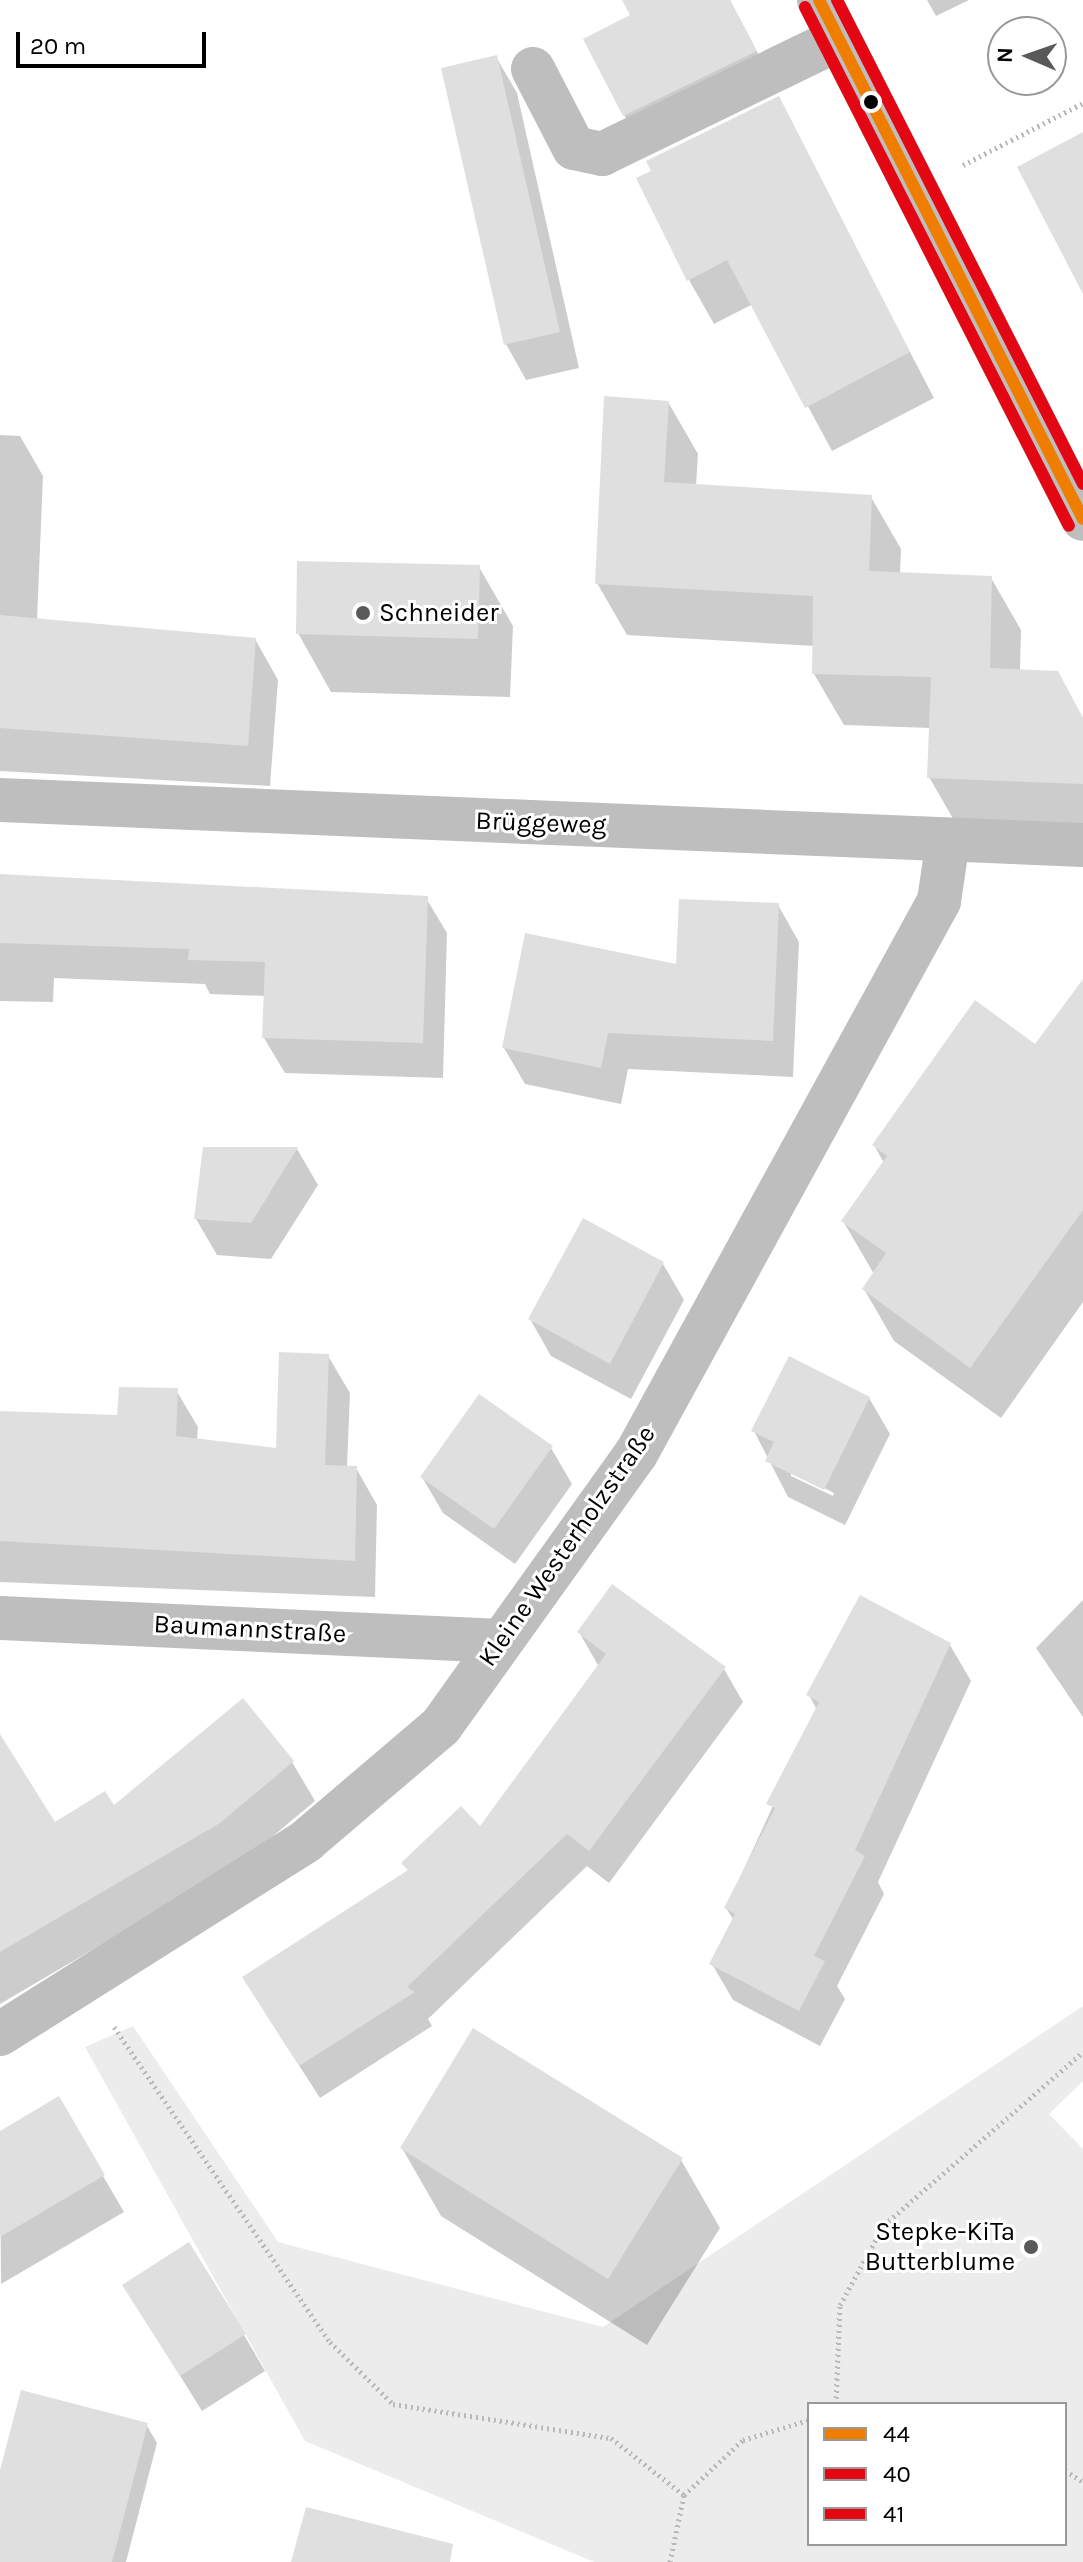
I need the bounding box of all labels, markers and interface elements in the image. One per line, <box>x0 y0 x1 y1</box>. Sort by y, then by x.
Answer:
scale bar <box>20 16 210 66</box>
north arrow <box>987 16 1067 96</box>
text: 20 m <box>30 32 86 60</box>
text: N <box>992 47 1018 64</box>
unlabelled marker <box>863 94 879 110</box>
place label: Schneider <box>379 597 499 629</box>
marker: Schneider <box>354 604 372 622</box>
street label: Brüggeweg <box>475 805 607 841</box>
street label: Kleine Westerholzstraße <box>472 1419 662 1673</box>
street label: Baumannstraße <box>153 1608 347 1650</box>
place label: Stepke-KiTa Butterblume <box>865 2216 1015 2278</box>
marker: Stepke-KiTa Butterblume <box>1022 2238 1040 2256</box>
legend <box>807 2402 1067 2546</box>
text: 44 <box>883 2420 910 2448</box>
text: 40 <box>883 2460 911 2488</box>
text: 41 <box>883 2500 904 2528</box>

